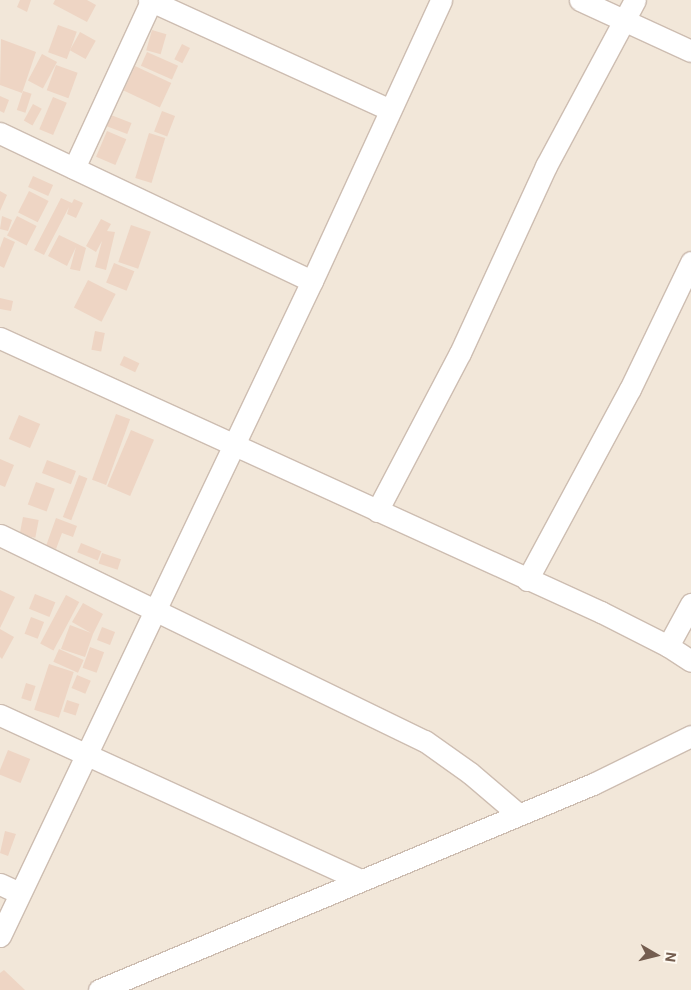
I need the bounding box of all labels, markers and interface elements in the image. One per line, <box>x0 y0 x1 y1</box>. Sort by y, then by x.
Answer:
north arrow <box>631 930 681 980</box>
text: N <box>662 951 679 963</box>

